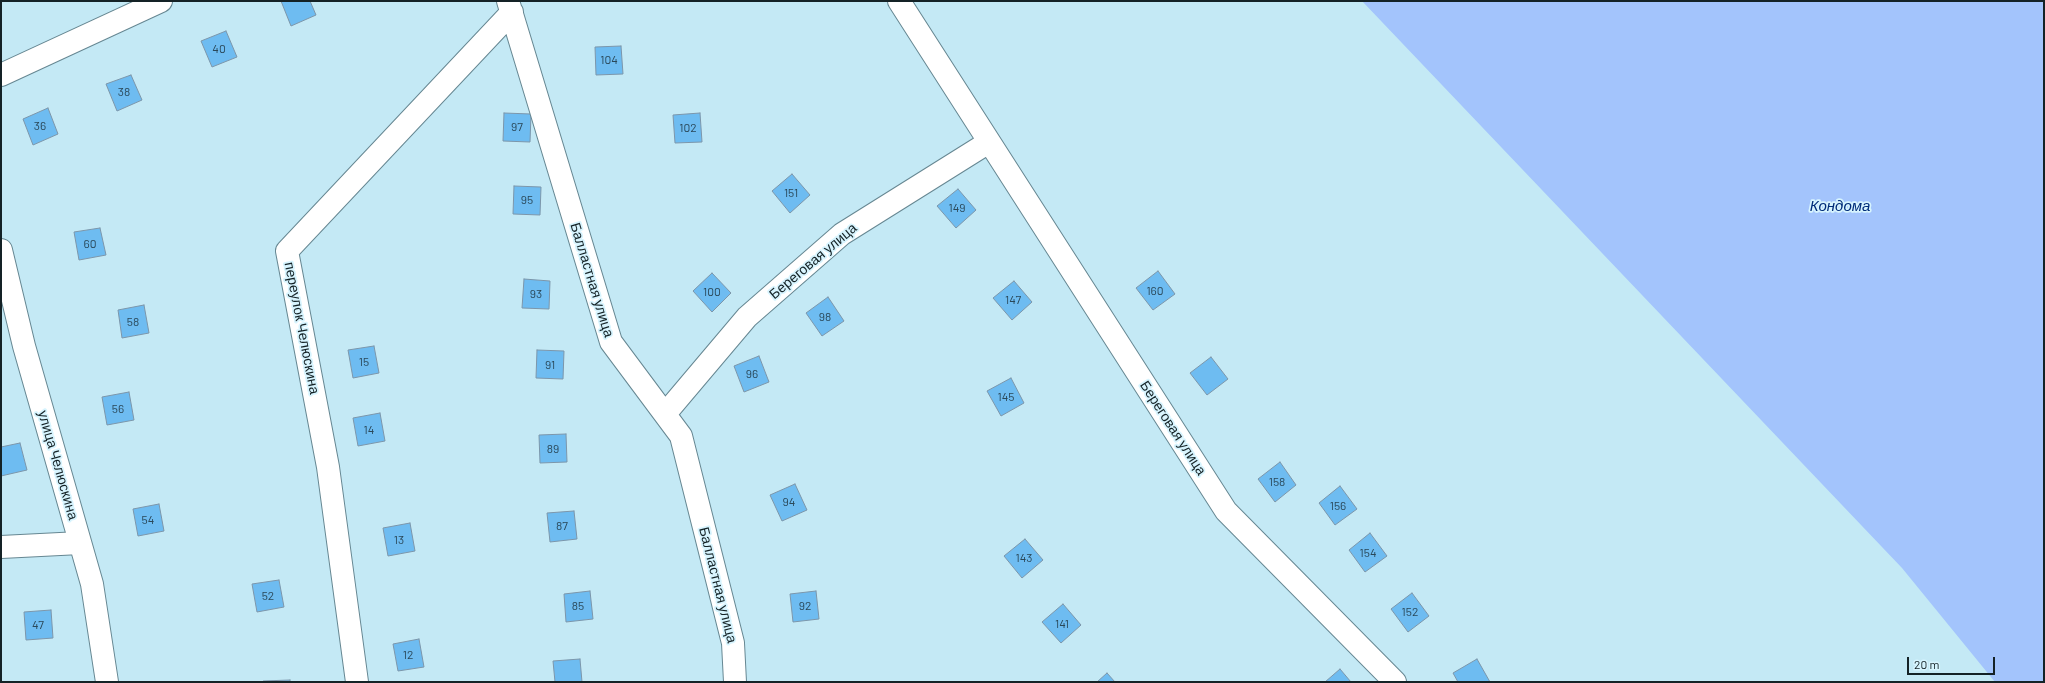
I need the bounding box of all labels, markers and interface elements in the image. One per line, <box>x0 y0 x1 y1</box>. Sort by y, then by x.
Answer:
house number: 40 <box>212 42 226 56</box>
house number: 104 <box>600 53 618 67</box>
house number: 38 <box>118 85 130 99</box>
house number: 36 <box>34 119 46 133</box>
house number: 97 <box>511 120 523 134</box>
house number: 102 <box>679 121 697 135</box>
house number: 151 <box>784 186 798 200</box>
house number: 95 <box>521 193 533 207</box>
water label: Кондома <box>1810 197 1870 215</box>
house number: 149 <box>948 201 966 215</box>
street label: Береговая улица <box>766 220 860 302</box>
street label: Балластная улица <box>567 221 617 339</box>
house number: 60 <box>84 237 96 251</box>
street label: переулок Челюскина <box>281 260 323 396</box>
house number: 160 <box>1146 284 1164 298</box>
house number: 100 <box>703 285 721 299</box>
house number: 93 <box>530 287 542 301</box>
house number: 147 <box>1005 293 1021 307</box>
house number: 98 <box>819 310 831 324</box>
house number: 58 <box>127 315 139 329</box>
house number: 15 <box>359 355 369 369</box>
house number: 91 <box>545 358 555 372</box>
house number: 96 <box>746 367 758 381</box>
street label: Береговая улица <box>1136 378 1210 478</box>
house number: 145 <box>998 390 1014 404</box>
house number: 56 <box>112 402 124 416</box>
street label: улица Челюскина <box>34 408 82 522</box>
house number: 14 <box>364 423 374 437</box>
house number: 89 <box>547 442 559 456</box>
house number: 158 <box>1269 475 1285 489</box>
house number: 94 <box>783 495 795 509</box>
house number: 156 <box>1330 499 1346 513</box>
house number: 54 <box>142 513 154 527</box>
house number: 87 <box>556 519 568 533</box>
street label: Балластная улица <box>695 525 741 645</box>
house number: 13 <box>394 533 404 547</box>
house number: 154 <box>1360 546 1376 560</box>
house number: 143 <box>1016 551 1032 565</box>
house number: 52 <box>262 589 274 603</box>
house number: 85 <box>572 599 584 613</box>
house number: 92 <box>799 599 811 613</box>
house number: 152 <box>1402 605 1418 619</box>
house number: 141 <box>1055 617 1069 631</box>
house number: 47 <box>32 618 44 632</box>
house number: 12 <box>403 648 413 662</box>
scale bar <box>1909 649 1997 675</box>
text: 20 m <box>1914 657 1940 671</box>

